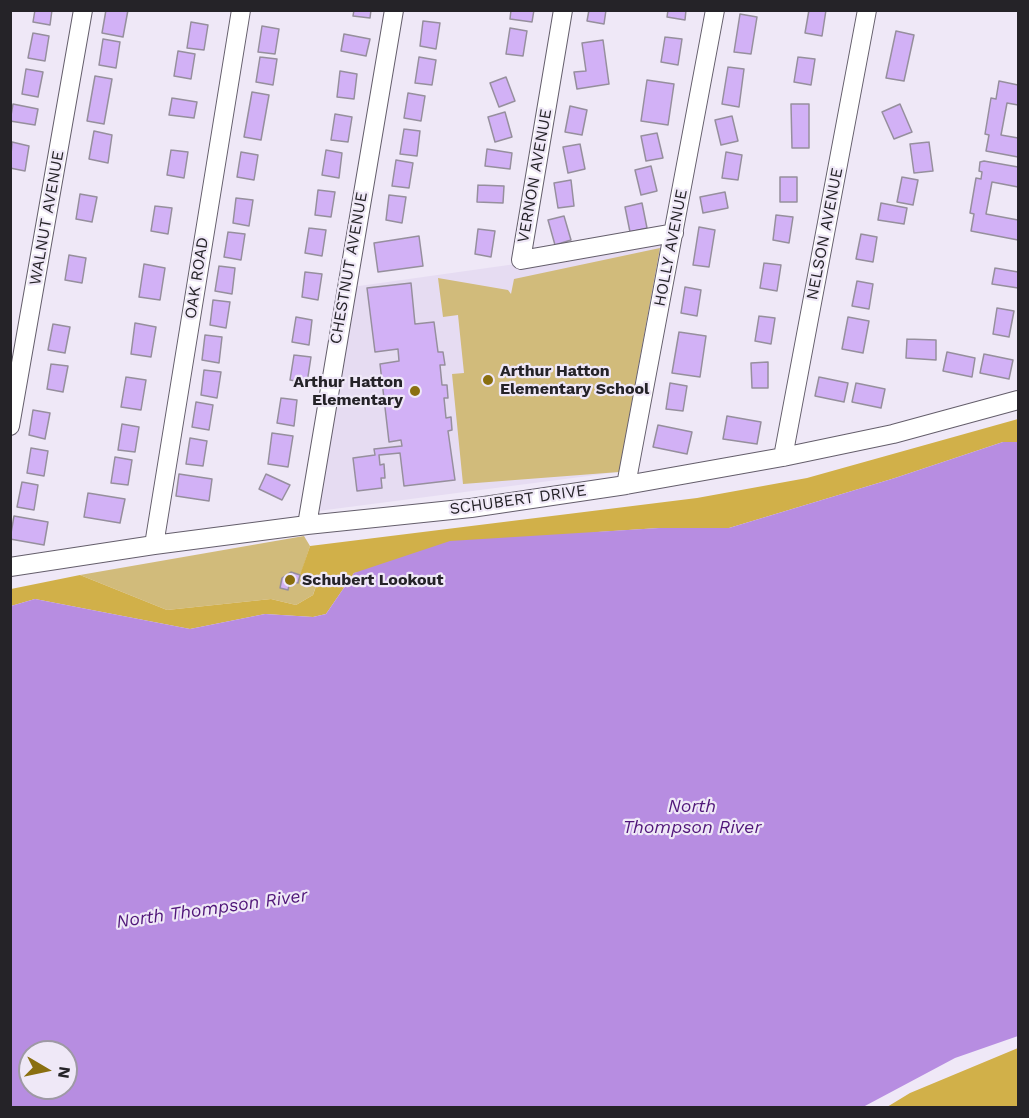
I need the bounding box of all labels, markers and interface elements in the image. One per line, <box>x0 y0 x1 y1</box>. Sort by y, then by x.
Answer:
street label: VERNON AVENUE <box>514 108 556 244</box>
street label: WALNUT AVENUE <box>26 149 68 287</box>
street label: NELSON AVENUE <box>803 166 847 302</box>
street label: HOLLY AVENUE <box>650 188 692 308</box>
street label: CHESTNUT AVENUE <box>326 190 372 346</box>
street label: OAK ROAD <box>181 236 213 320</box>
place label: Arthur Hatton Elementary School <box>500 361 649 399</box>
place label: Arthur Hatton Elementary <box>293 372 403 410</box>
marker: Arthur Hatton Elementary School <box>481 373 495 387</box>
marker: Arthur Hatton Elementary <box>408 384 422 398</box>
street label: SCHUBERT DRIVE <box>448 481 588 519</box>
place label: Schubert Lookout <box>302 570 443 590</box>
marker: Schubert Lookout <box>283 573 297 587</box>
water label: North Thompson River <box>623 796 761 838</box>
water label: North Thompson River <box>115 885 309 933</box>
north arrow <box>18 1040 78 1100</box>
text: N <box>54 1065 75 1080</box>

